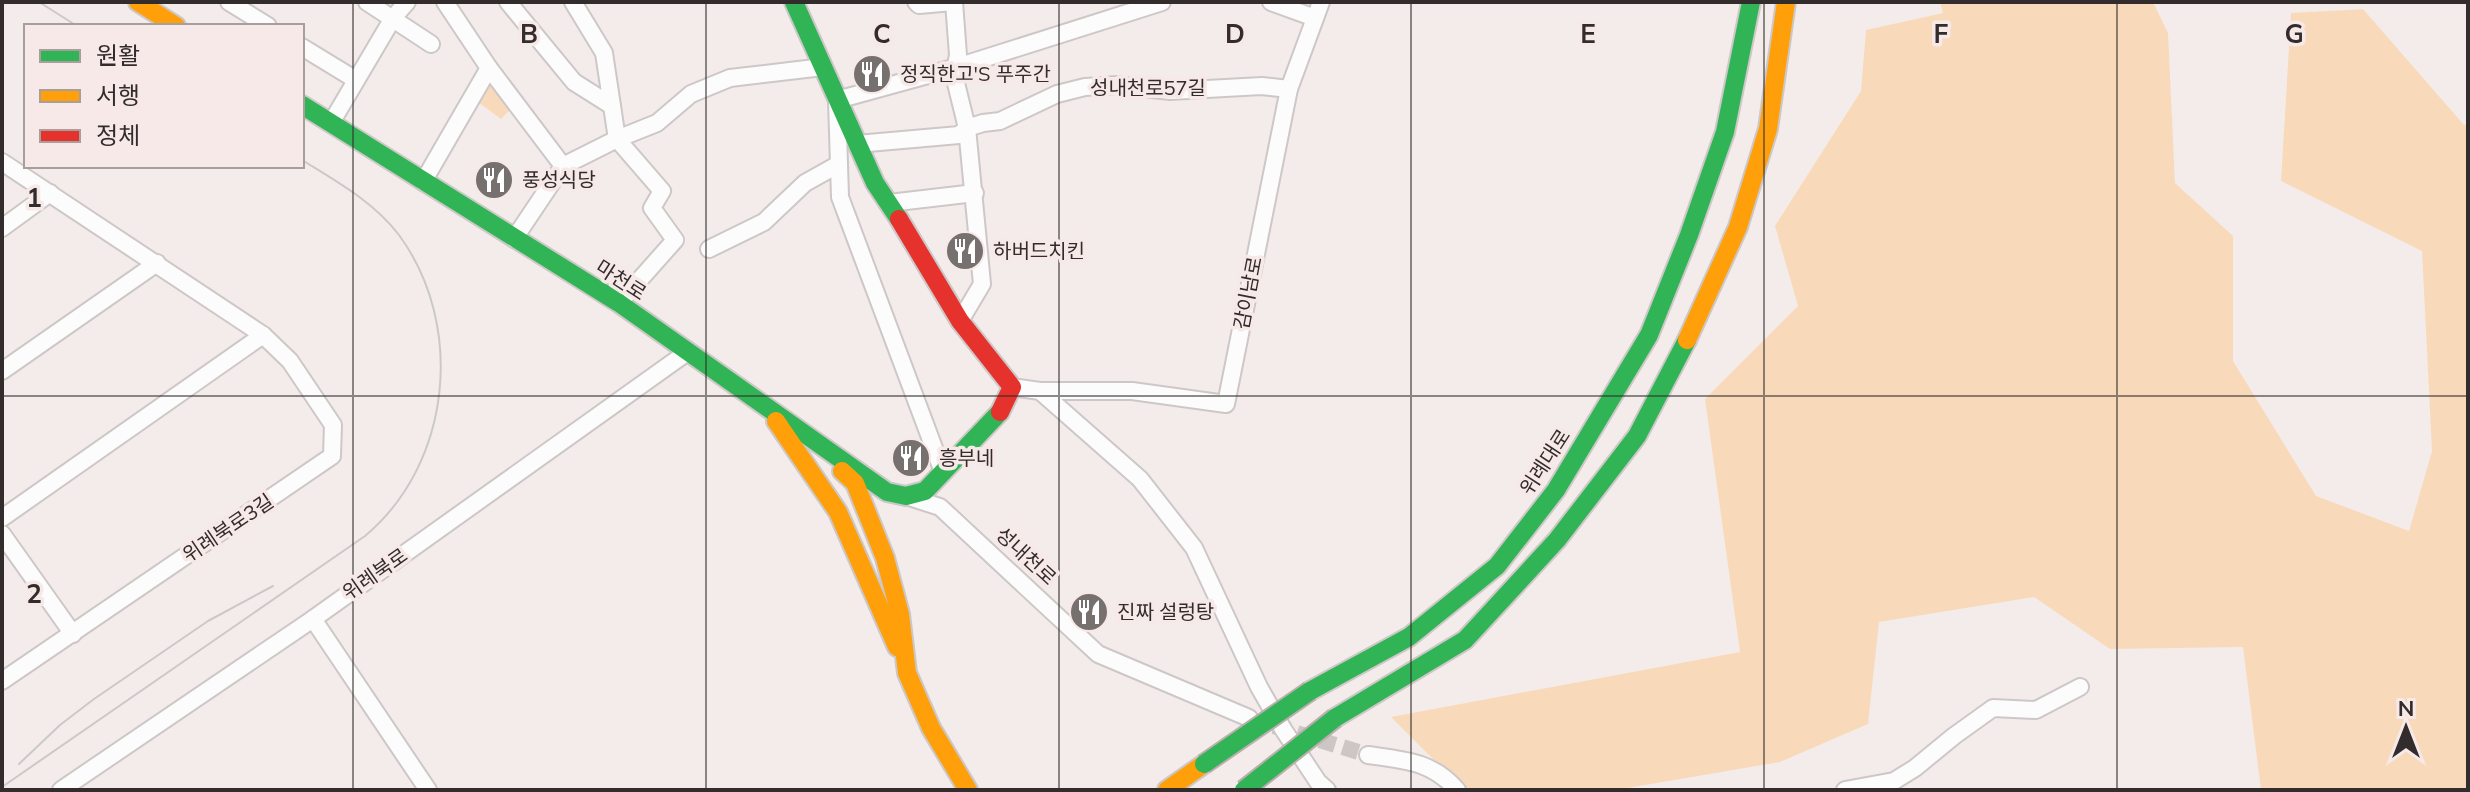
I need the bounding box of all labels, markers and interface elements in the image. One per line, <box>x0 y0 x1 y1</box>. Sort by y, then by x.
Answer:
text: B <box>520 17 538 50</box>
text: C <box>873 17 891 50</box>
text: D <box>1225 17 1245 50</box>
text: E <box>1580 17 1596 50</box>
text: F <box>1934 17 1949 50</box>
text: G <box>2284 17 2304 50</box>
legend <box>24 24 304 168</box>
text: 원활 <box>96 40 140 70</box>
restaurant icon: 정직한고'S 푸주간 <box>851 53 893 95</box>
place label: 정직한고'S 푸주간 <box>900 61 1051 86</box>
street label: 성내천로57길 <box>1090 75 1206 100</box>
text: 서행 <box>96 80 140 110</box>
text: 정체 <box>96 120 140 150</box>
restaurant icon: 풍성식당 <box>473 159 515 201</box>
place label: 풍성식당 <box>522 167 596 192</box>
text: 1 <box>26 181 42 214</box>
restaurant icon: 하버드치킨 <box>944 230 986 272</box>
place label: 하버드치킨 <box>993 238 1085 263</box>
street label: 마천로 <box>591 254 651 305</box>
street label: 감이남로 <box>1228 254 1267 331</box>
street label: 위례대로 <box>1514 424 1575 499</box>
restaurant icon: 흥부네 <box>890 437 932 479</box>
place label: 흥부네 <box>939 445 994 470</box>
street label: 위례북로3길 <box>178 488 278 567</box>
street label: 성내천로 <box>991 521 1062 590</box>
street label: 위례북로 <box>337 542 412 605</box>
text: 2 <box>26 577 42 610</box>
restaurant icon: 진짜 설렁탕 <box>1068 591 1110 633</box>
place label: 진짜 설렁탕 <box>1117 599 1214 624</box>
north arrow <box>2366 688 2446 768</box>
text: N <box>2398 694 2414 722</box>

